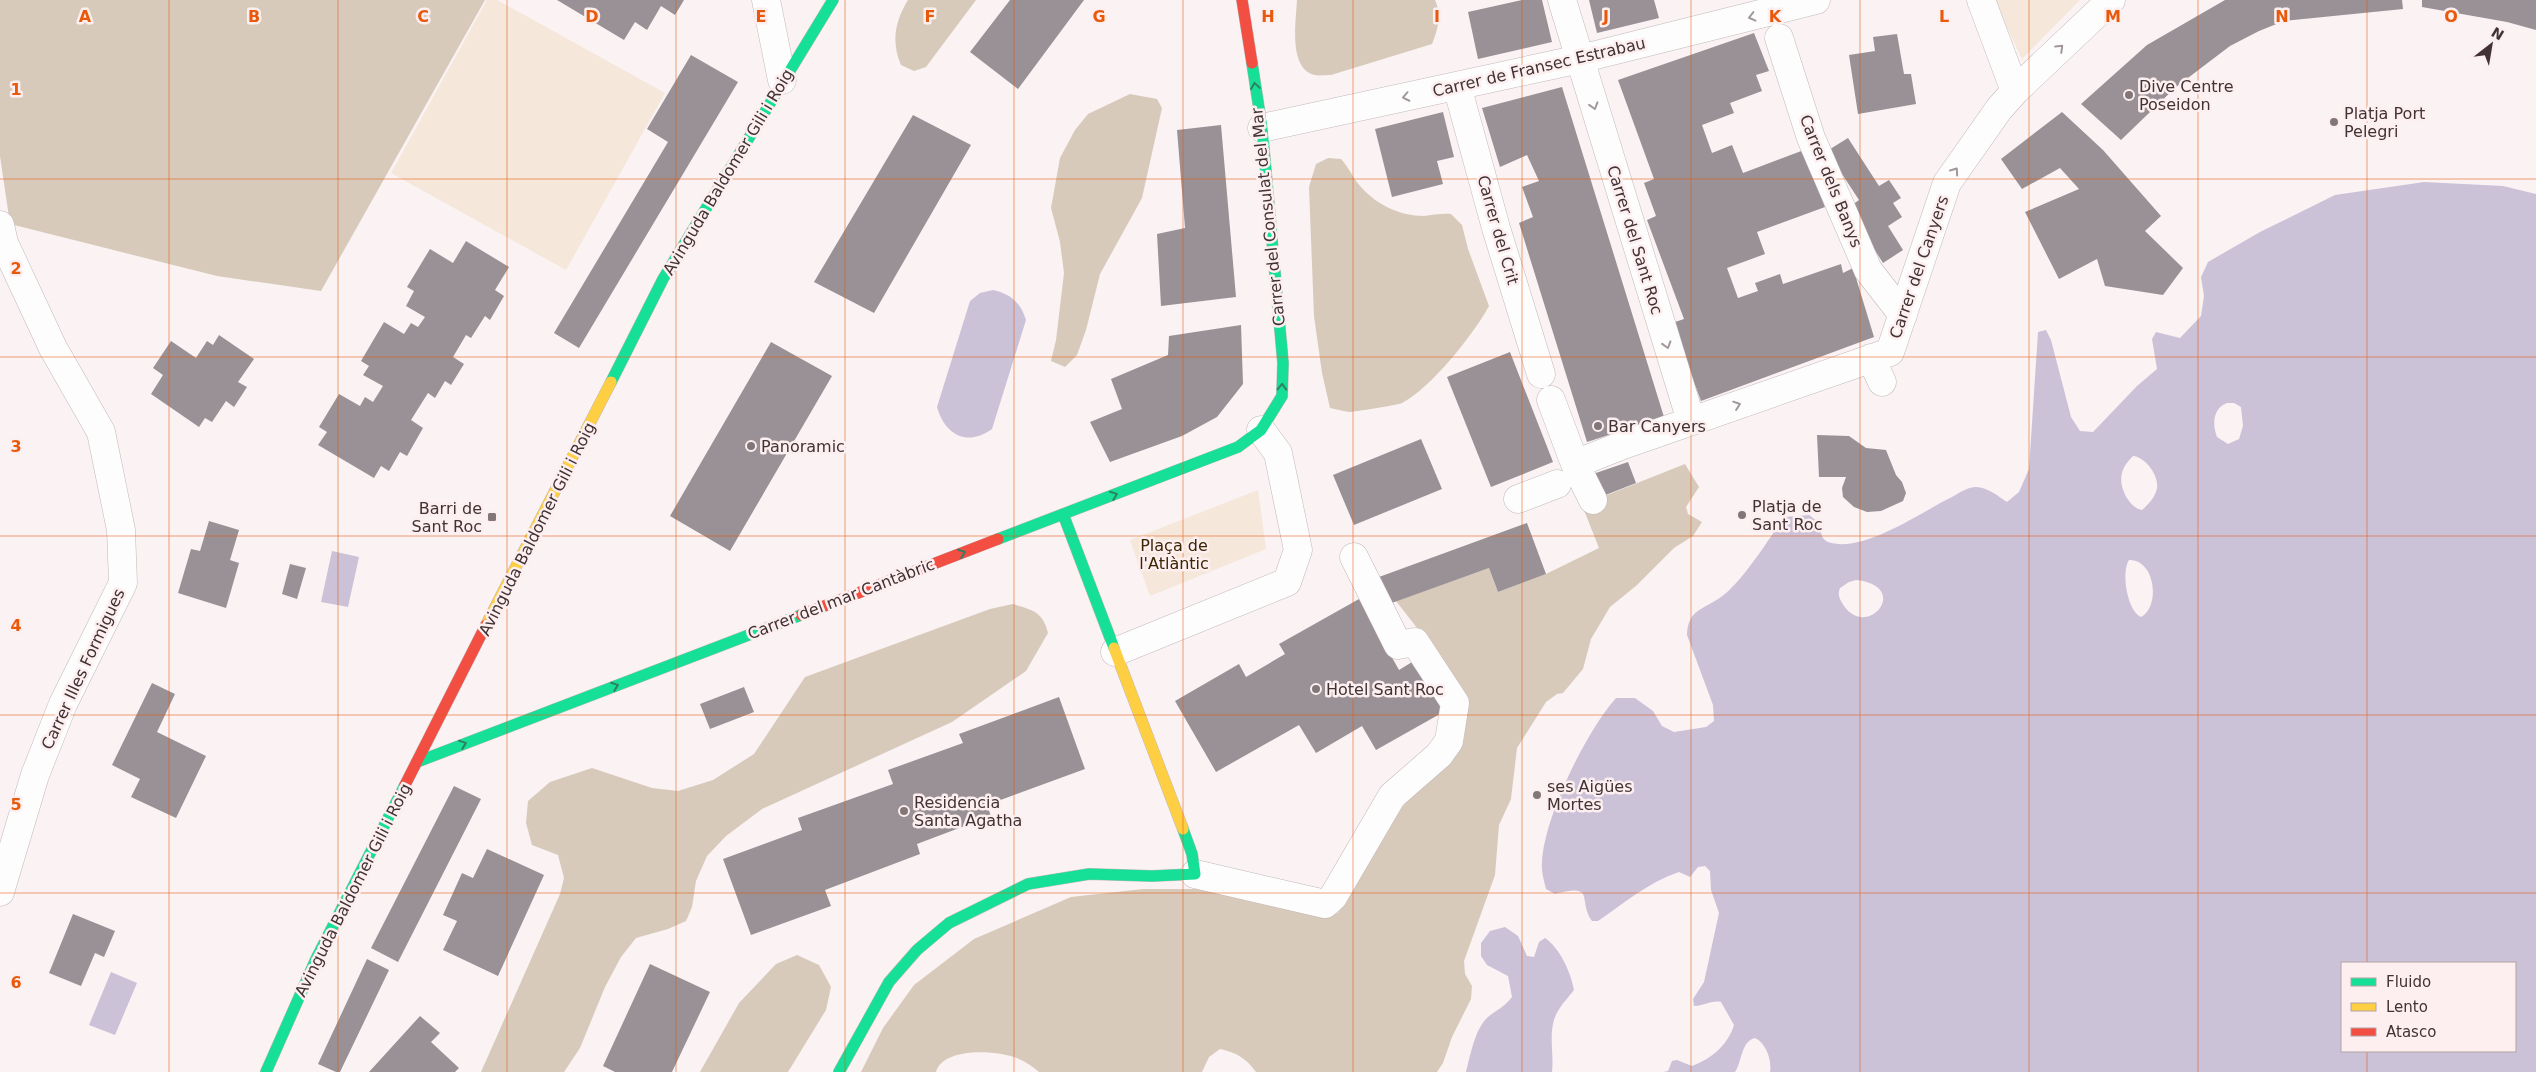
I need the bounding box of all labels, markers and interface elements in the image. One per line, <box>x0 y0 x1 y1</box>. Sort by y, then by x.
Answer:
text: A <box>79 7 92 26</box>
text: B <box>248 7 260 26</box>
text: C <box>417 7 429 26</box>
text: D <box>585 7 599 26</box>
text: E <box>756 7 766 26</box>
text: F <box>925 7 935 26</box>
text: G <box>1092 7 1106 26</box>
text: H <box>1261 7 1275 26</box>
text: I <box>1434 7 1440 26</box>
text: J <box>1602 7 1609 26</box>
text: K <box>1769 7 1782 26</box>
text: L <box>1939 7 1949 26</box>
text: M <box>2105 7 2121 26</box>
text: N <box>2275 7 2289 26</box>
text: O <box>2444 7 2458 26</box>
one-way arrow <box>1747 11 1756 22</box>
north arrow <box>2466 20 2516 70</box>
text: N <box>2489 24 2507 44</box>
street label: Carrer de Fransec Estrabau <box>1431 33 1647 101</box>
one-way arrow <box>2055 45 2064 54</box>
street label: Avinguda Baldomer Gili i Roig <box>659 66 797 278</box>
place label: Dive Centre Poseidon <box>2139 77 2234 114</box>
text: 1 <box>10 80 22 99</box>
one-way arrow <box>1250 82 1260 90</box>
marker: Dive Centre Poseidon <box>2123 89 2135 101</box>
one-way arrow <box>1401 91 1410 102</box>
one-way arrow <box>1589 101 1599 110</box>
place label: Platja Port Pelegri <box>2344 104 2425 141</box>
street label: Carrer del Consulat del Mar <box>1247 106 1289 327</box>
street label: Carrer dels Banys <box>1796 112 1866 250</box>
marker: Platja Port Pelegri <box>2328 116 2340 128</box>
street label: Carrer del Sant Roc <box>1603 163 1667 317</box>
one-way arrow <box>1949 167 1958 177</box>
street label: Carrer del Crit <box>1473 173 1523 287</box>
street label: Carrer del Canyers <box>1886 193 1952 341</box>
text: 2 <box>10 259 22 278</box>
one-way arrow <box>1662 340 1672 349</box>
one-way arrow <box>1276 383 1287 391</box>
one-way arrow <box>1732 401 1741 411</box>
place label: Bar Canyers <box>1608 417 1706 436</box>
street label: Avinguda Baldomer Gili i Roig <box>475 419 599 639</box>
marker: Bar Canyers <box>1592 420 1604 432</box>
text: 3 <box>10 437 22 456</box>
place label: Panoramic <box>761 437 845 456</box>
marker: Panoramic <box>745 440 757 452</box>
one-way arrow <box>1109 491 1118 501</box>
place label: Platja de Sant Roc <box>1752 497 1822 534</box>
place label: Barri de Sant Roc <box>412 499 482 536</box>
marker: Platja de Sant Roc <box>1736 509 1748 521</box>
marker: Barri de Sant Roc <box>486 511 498 523</box>
park label: Plaça de l'Atlàntic <box>1139 536 1209 573</box>
one-way arrow <box>958 549 966 559</box>
street label: Carrer del mar Cantàbric <box>745 555 937 643</box>
street label: Carrer Illes Formigues <box>37 586 129 752</box>
text: 4 <box>10 616 22 635</box>
place label: Hotel Sant Roc <box>1326 680 1444 699</box>
one-way arrow <box>610 682 618 692</box>
marker: Hotel Sant Roc <box>1310 683 1322 695</box>
one-way arrow <box>458 740 467 750</box>
place label: ses Aigües Mortes <box>1547 777 1632 814</box>
street label: Avinguda Baldomer Gili i Roig <box>291 780 415 1000</box>
marker: ses Aigües Mortes <box>1531 789 1543 801</box>
place label: Residencia Santa Agatha <box>914 793 1022 830</box>
text: 5 <box>10 795 22 814</box>
marker: Residencia Santa Agatha <box>898 805 910 817</box>
legend <box>2341 962 2516 1052</box>
text: 6 <box>10 973 22 992</box>
text: Fluido <box>2386 973 2431 991</box>
text: Lento <box>2386 998 2428 1016</box>
text: Atasco <box>2386 1023 2436 1041</box>

